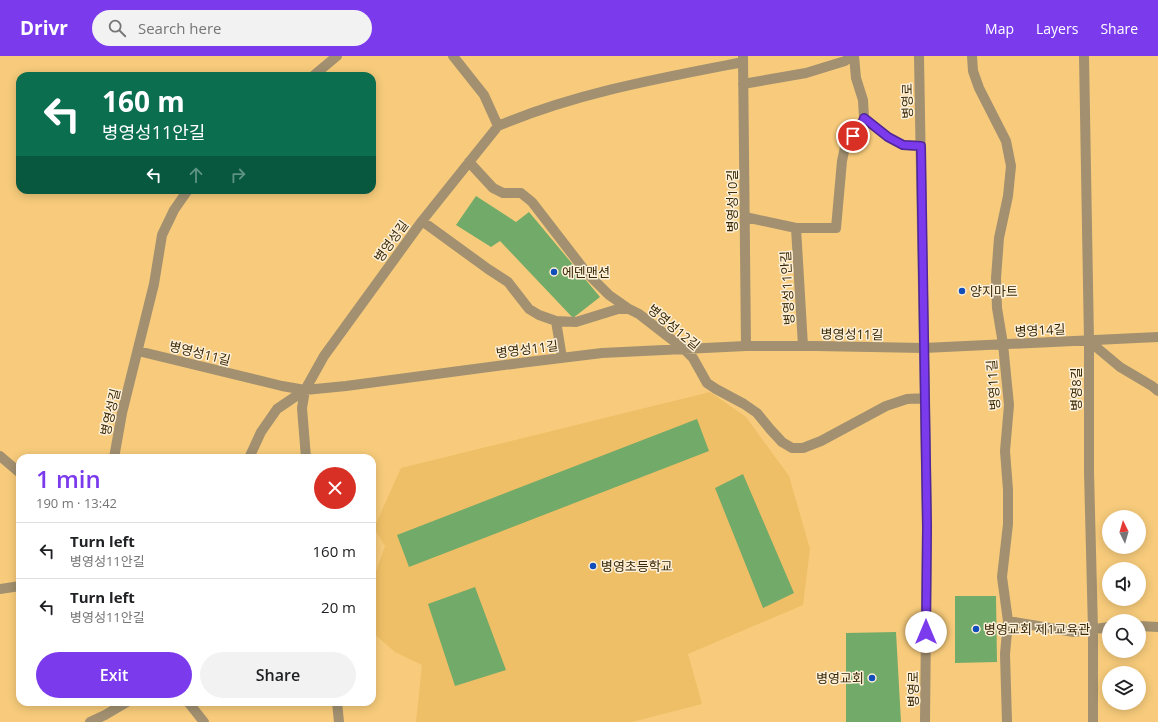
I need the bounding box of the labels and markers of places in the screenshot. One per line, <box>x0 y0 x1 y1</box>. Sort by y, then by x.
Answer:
pin <box>836 119 870 153</box>
place label: 에덴맨션 <box>562 263 610 281</box>
marker: 에덴맨션 <box>549 267 559 277</box>
place label: 양지마트 <box>970 282 1018 300</box>
marker: 양지마트 <box>957 286 967 296</box>
place label: 병영초등학교 <box>601 557 673 575</box>
marker: 병영초등학교 <box>588 561 598 571</box>
place label: 병영교회 제1교육관 <box>984 620 1091 638</box>
marker: 병영교회 제1교육관 <box>971 624 981 634</box>
place label: 병영교회 <box>816 669 864 687</box>
marker: 병영교회 <box>867 673 877 683</box>

